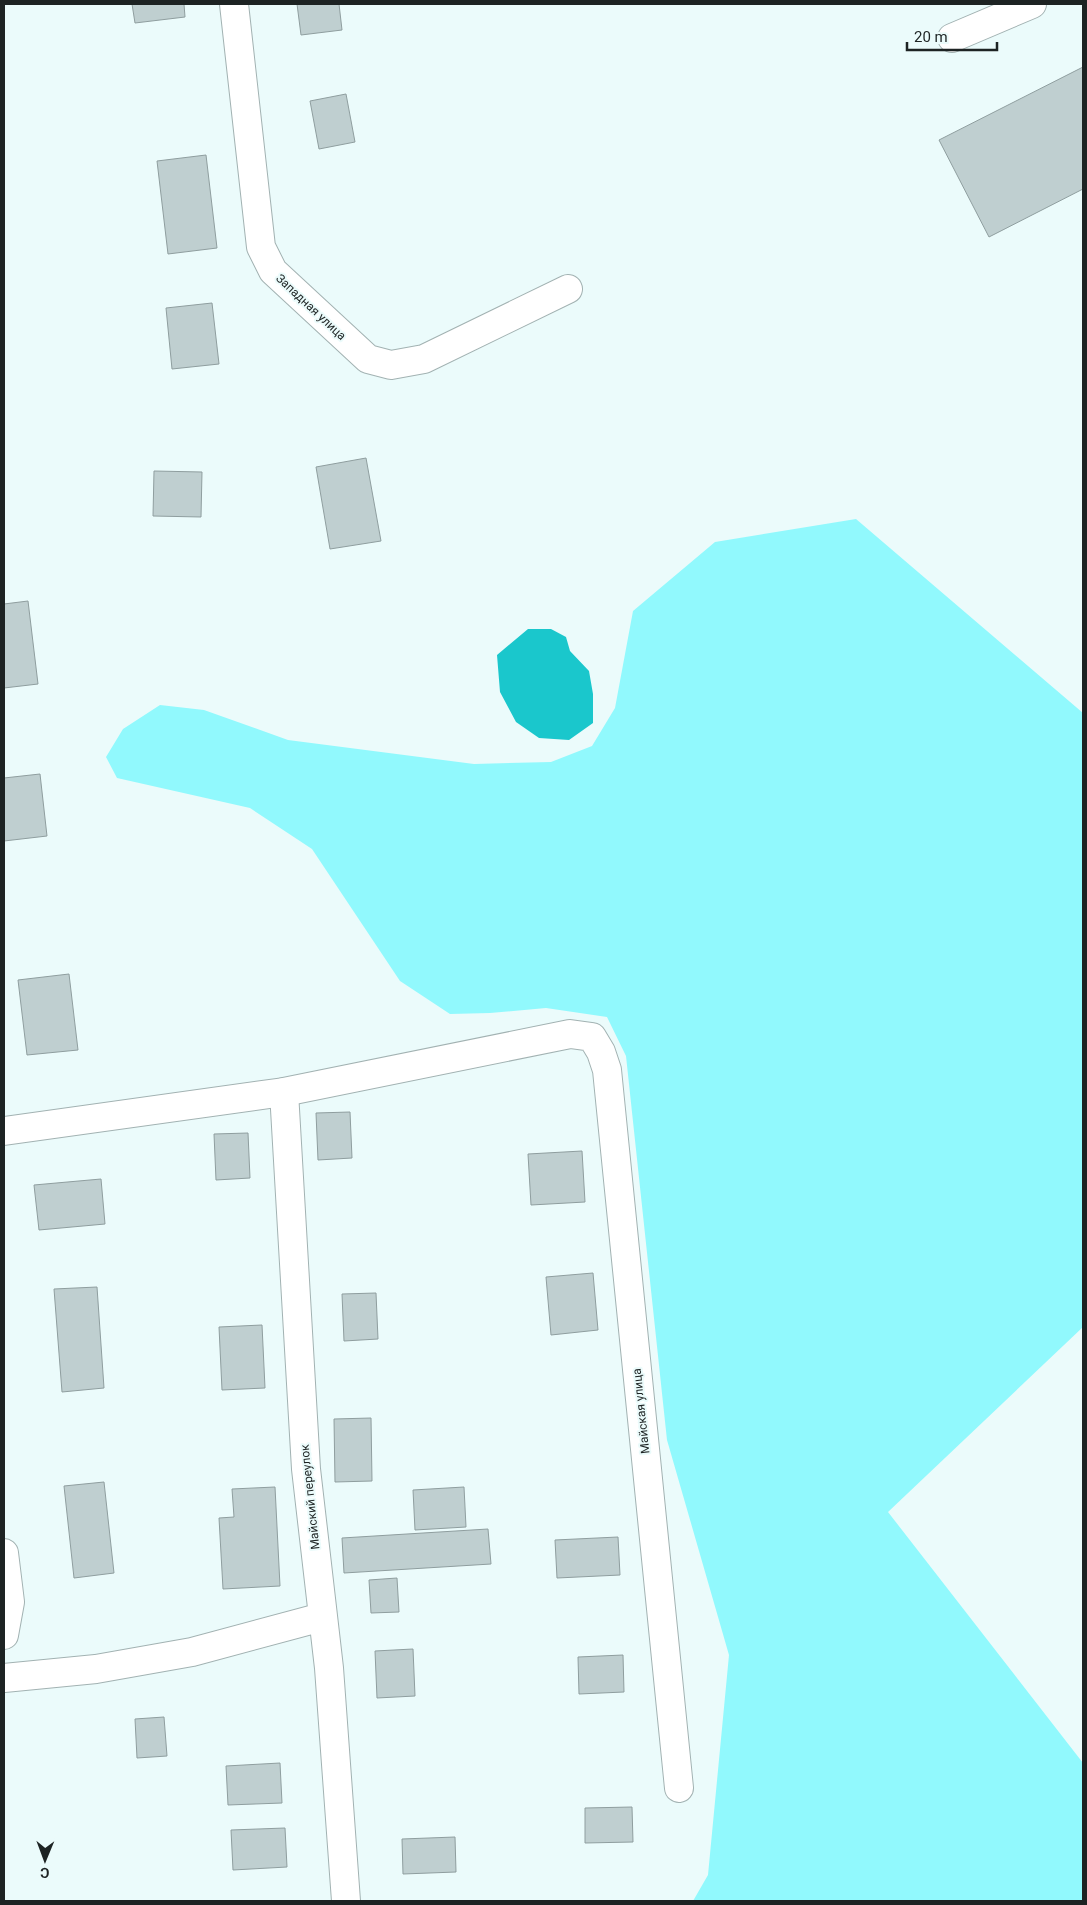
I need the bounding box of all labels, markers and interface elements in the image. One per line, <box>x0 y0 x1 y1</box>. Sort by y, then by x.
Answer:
scale bar <box>907 20 997 52</box>
text: 20 m <box>914 28 948 46</box>
street label: Западная улица <box>273 271 349 343</box>
street label: Майская улица <box>630 1368 652 1454</box>
street label: Майский переулок <box>297 1443 322 1550</box>
north arrow <box>20 1835 70 1885</box>
text: С <box>40 1865 49 1881</box>

